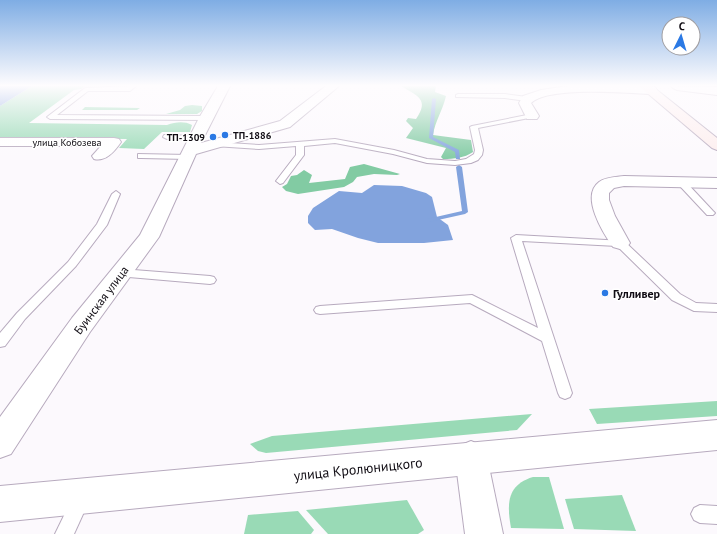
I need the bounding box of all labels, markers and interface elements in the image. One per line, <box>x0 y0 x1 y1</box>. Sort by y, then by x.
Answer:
north arrow <box>661 16 701 56</box>
text: С <box>678 19 686 33</box>
place label: ТП-1886 <box>233 129 272 142</box>
marker: ТП-1886 <box>220 130 230 140</box>
place label: ТП-1309 <box>167 131 205 144</box>
marker: ТП-1309 <box>208 132 218 142</box>
street label: улица Кобозева <box>32 136 102 149</box>
street label: Буинская улица <box>70 263 132 337</box>
place label: Гулливер <box>613 286 661 301</box>
marker: Гулливер <box>600 288 610 298</box>
street label: улица Кролюницкого <box>293 453 423 485</box>

